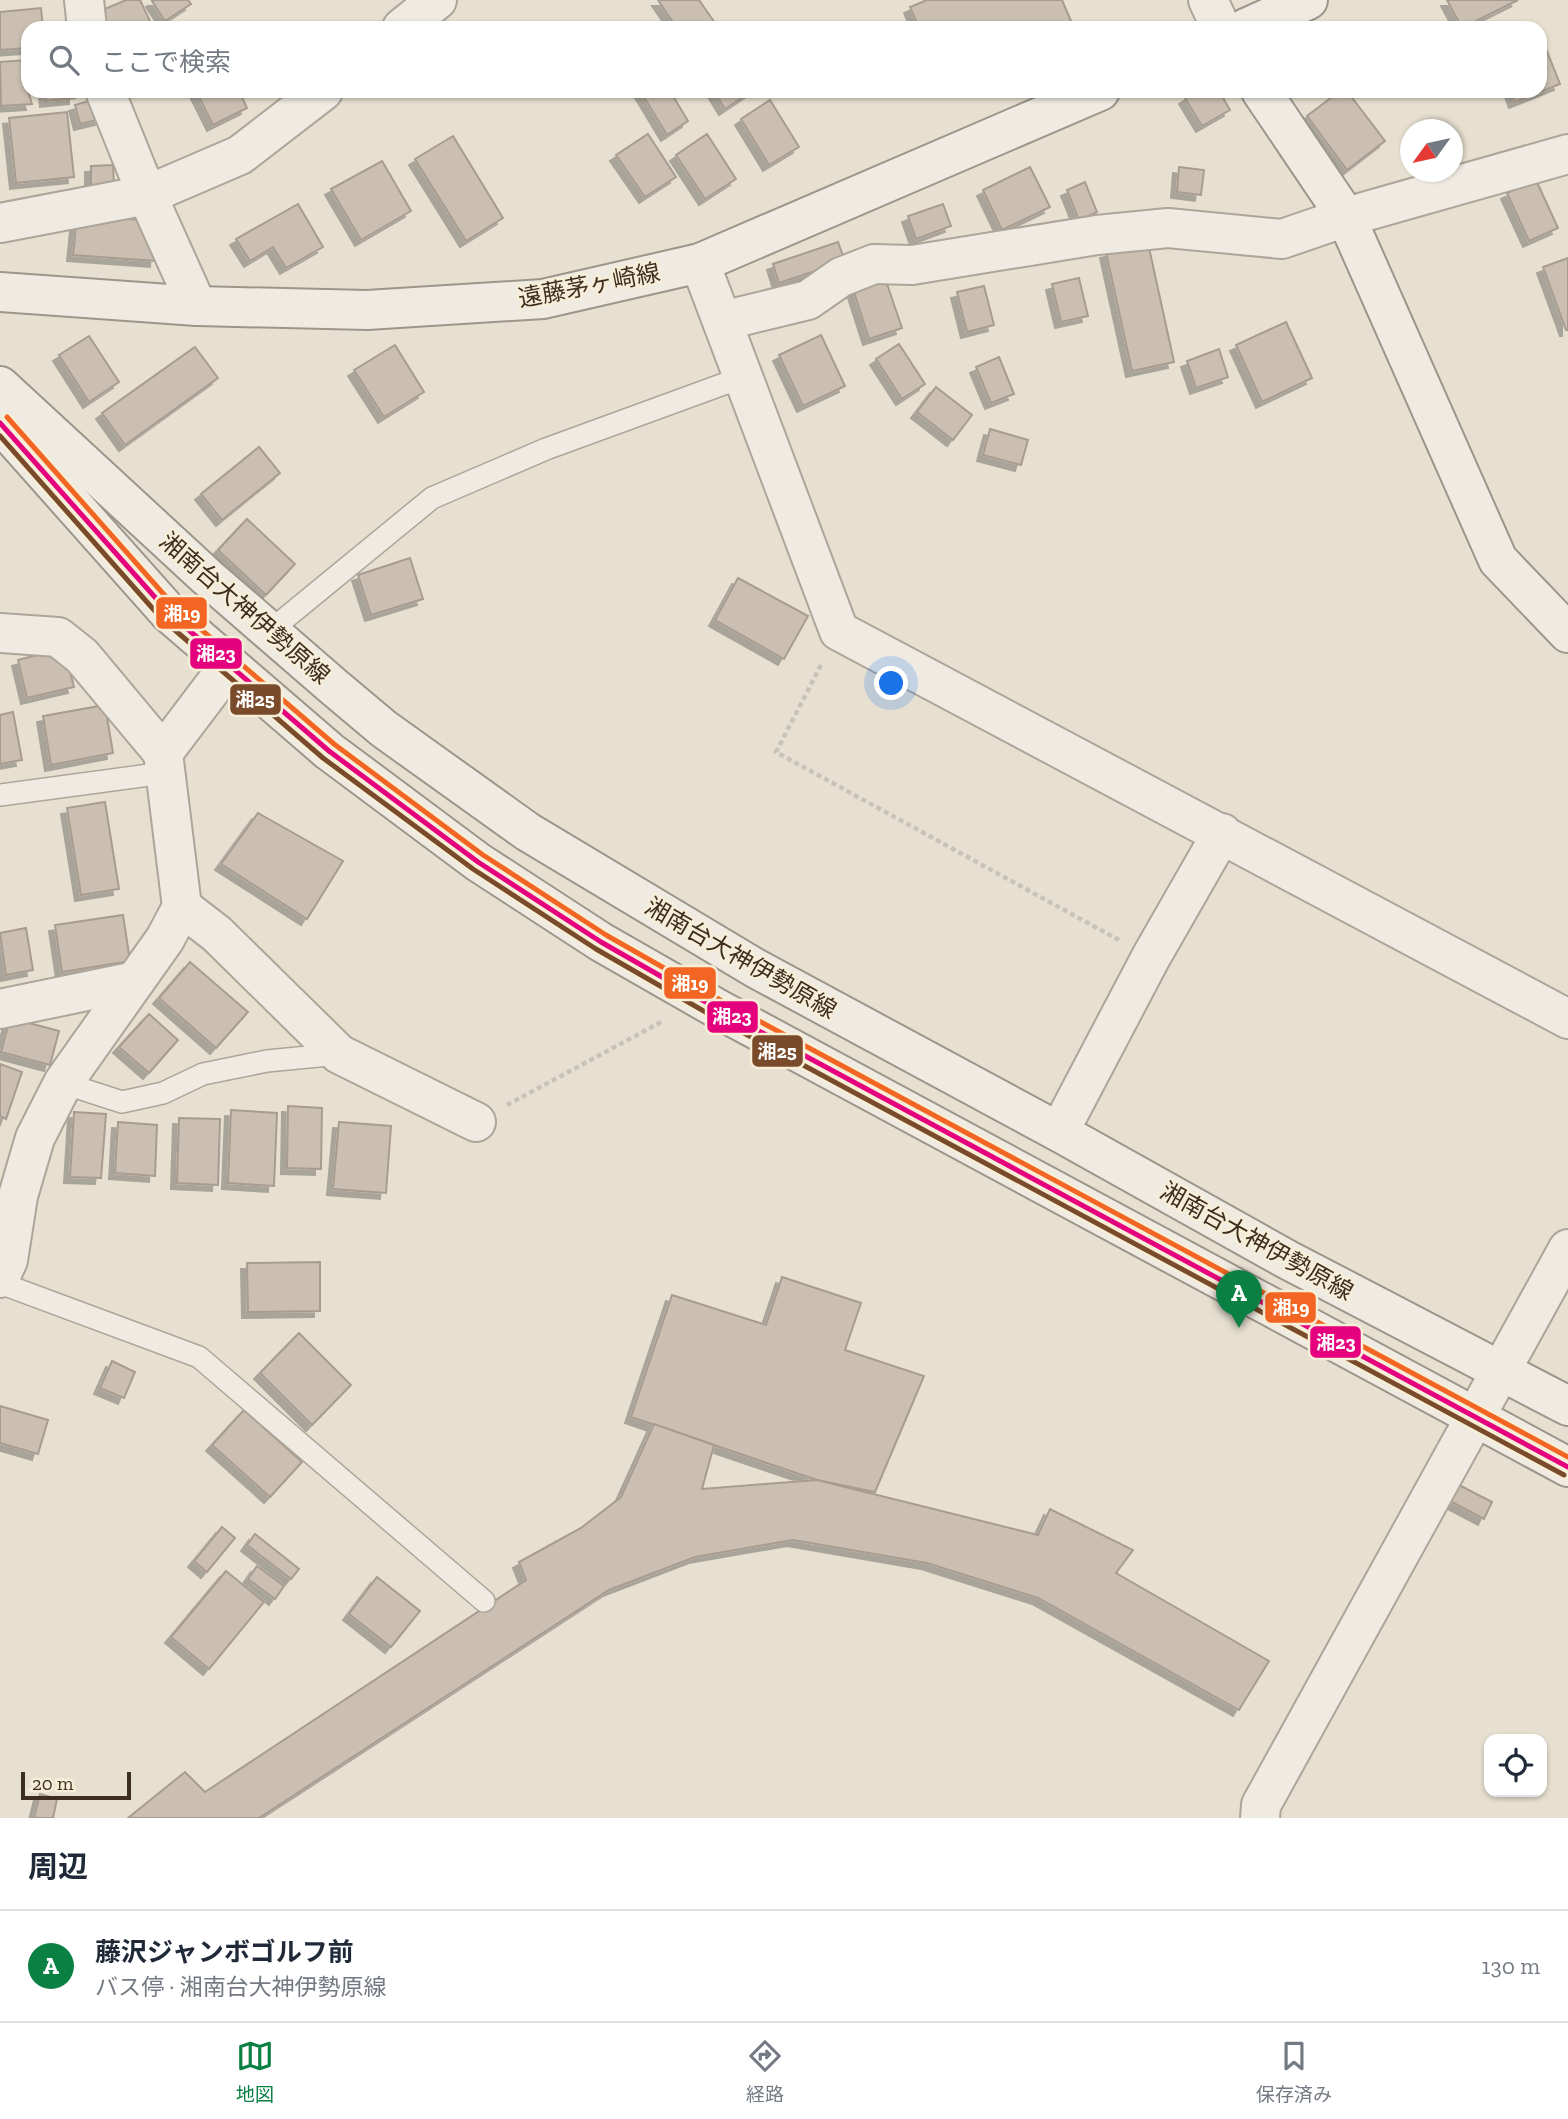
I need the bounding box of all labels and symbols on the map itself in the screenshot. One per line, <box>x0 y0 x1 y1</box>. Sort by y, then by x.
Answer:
north arrow <box>1400 119 1463 182</box>
street label: 遠藤茅ヶ崎線 <box>516 257 662 313</box>
street label: 湘南台大神伊勢原線 <box>154 526 336 690</box>
line badge: 湘19 <box>155 596 208 630</box>
text: 湘19 <box>164 602 200 625</box>
line badge: 湘23 <box>189 637 243 670</box>
text: 湘23 <box>196 642 236 665</box>
your location <box>874 666 908 700</box>
line badge: 湘25 <box>229 683 282 716</box>
text: 湘25 <box>235 688 275 711</box>
street label: 湘南台大神伊勢原線 <box>640 891 842 1025</box>
line badge: 湘19 <box>663 966 717 1000</box>
text: 湘19 <box>672 972 708 995</box>
line badge: 湘23 <box>706 1000 759 1034</box>
text: 湘23 <box>712 1005 752 1028</box>
line badge: 湘25 <box>751 1034 804 1068</box>
text: 湘25 <box>757 1040 797 1063</box>
street label: 湘南台大神伊勢原線 <box>1156 1176 1358 1306</box>
pin: A <box>1216 1270 1262 1328</box>
line badge: 湘19 <box>1264 1291 1317 1324</box>
text: 湘19 <box>1273 1296 1309 1319</box>
line badge: 湘23 <box>1309 1325 1362 1359</box>
text: 湘23 <box>1316 1331 1356 1354</box>
scale bar <box>21 1769 131 1801</box>

